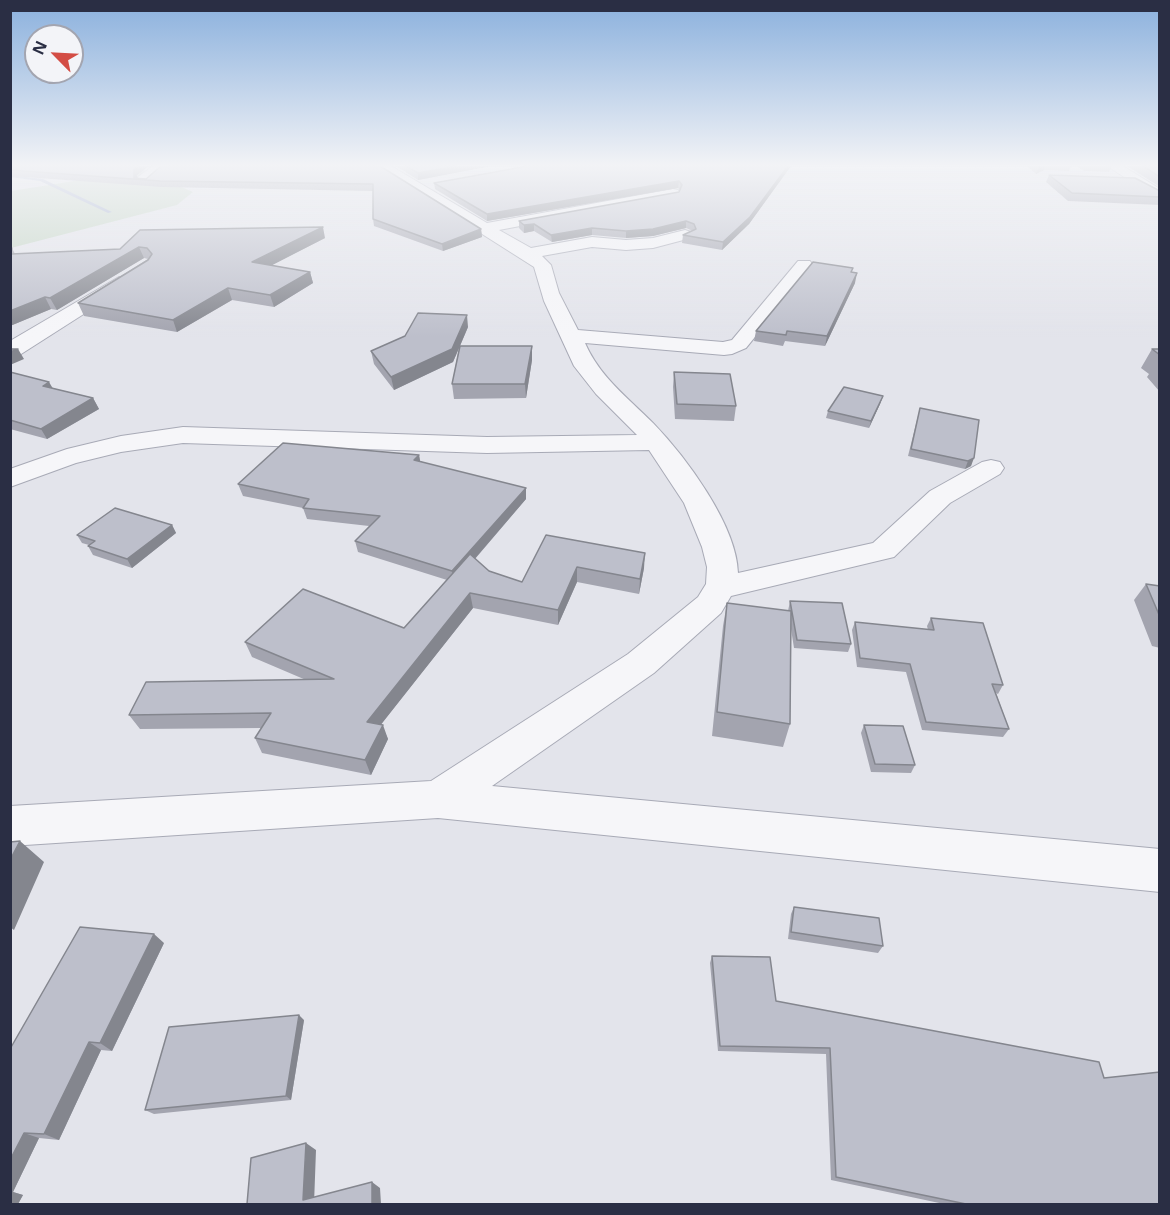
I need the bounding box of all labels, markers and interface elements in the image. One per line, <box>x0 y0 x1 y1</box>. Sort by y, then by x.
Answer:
north arrow <box>24 24 84 84</box>
text: N <box>27 37 52 58</box>

